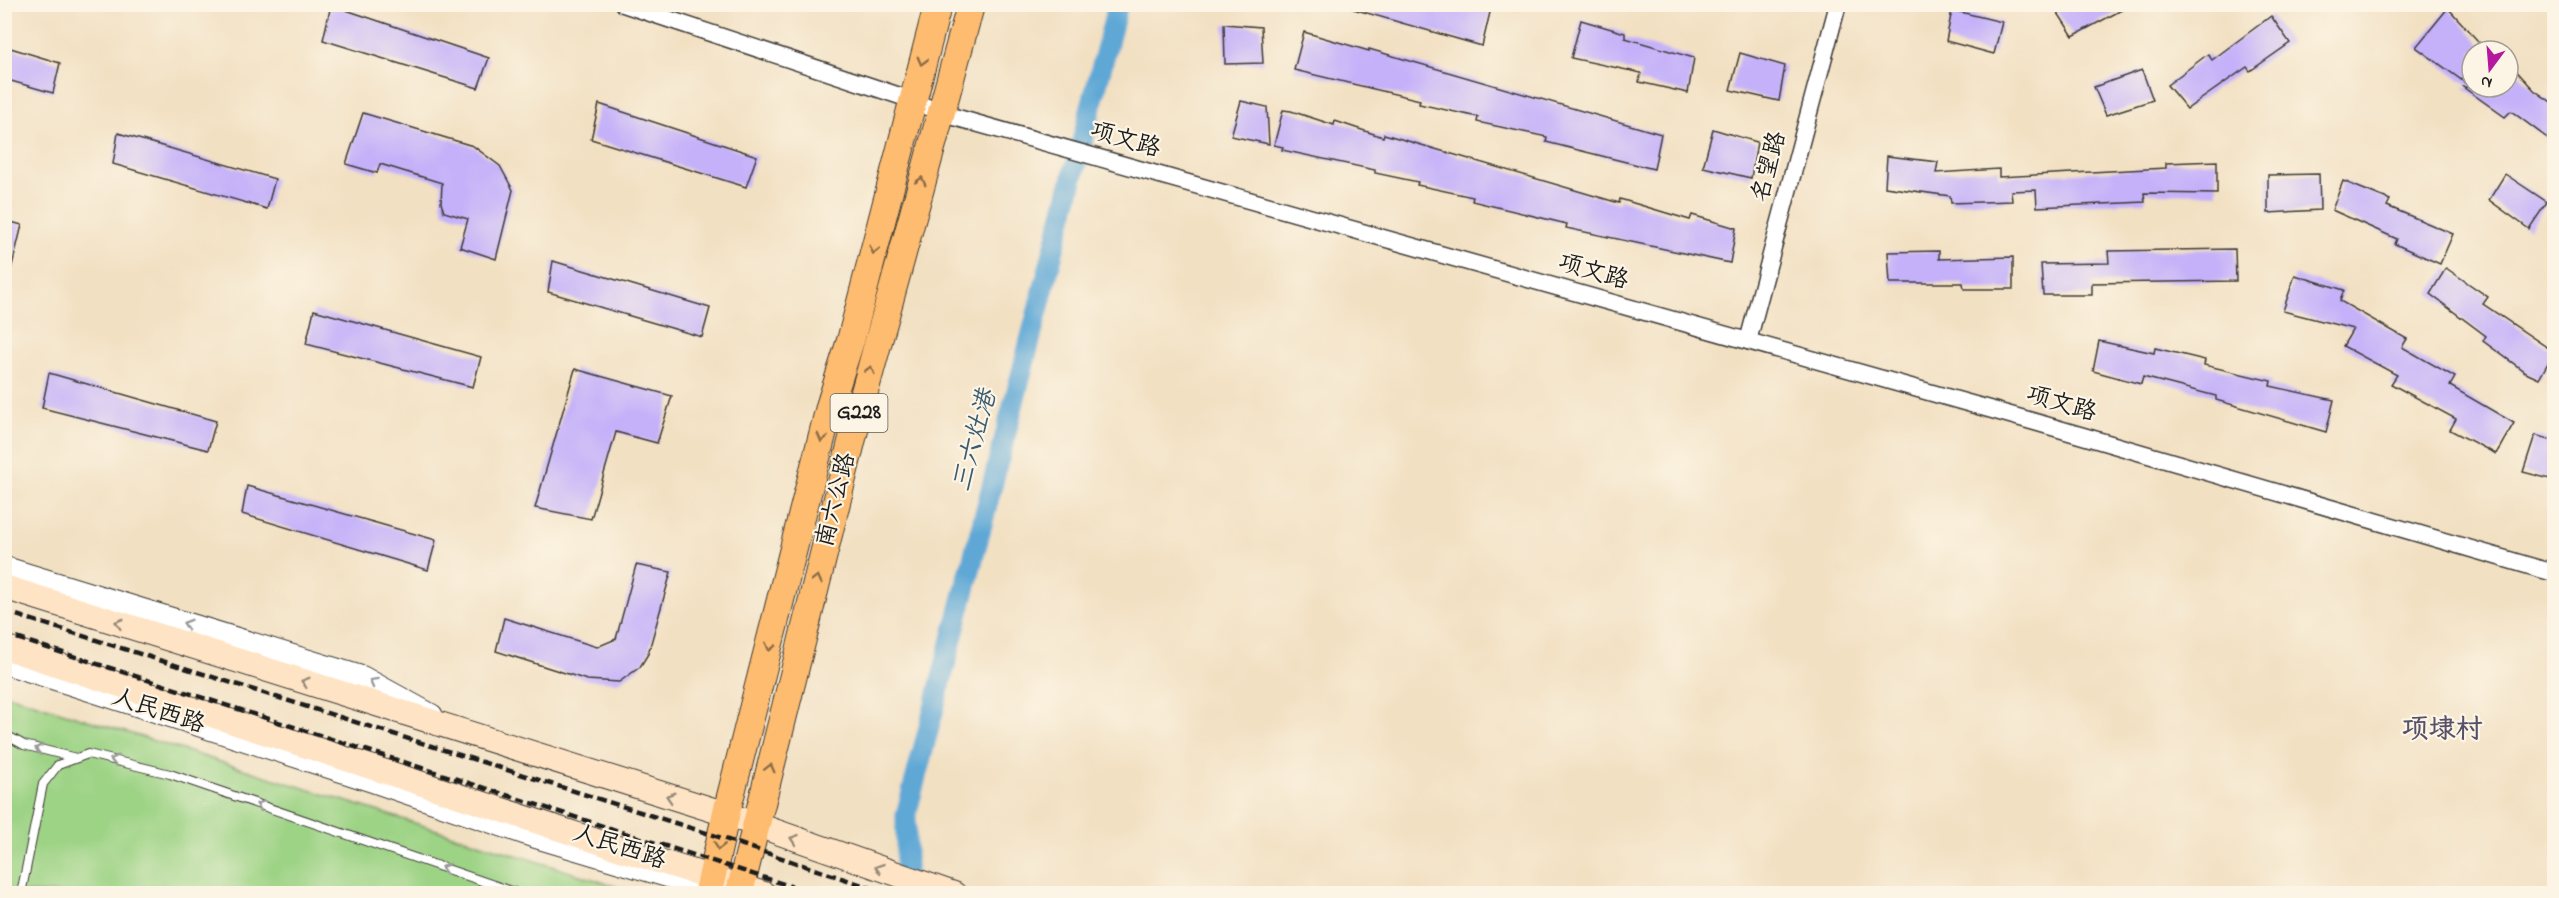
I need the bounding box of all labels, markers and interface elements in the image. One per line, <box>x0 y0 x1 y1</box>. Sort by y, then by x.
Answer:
north arrow <box>2460 39 2520 99</box>
one-way arrow <box>917 56 930 66</box>
text: N <box>2478 68 2495 95</box>
street label: 项文路 <box>1086 114 1164 168</box>
street label: 名望路 <box>1744 128 1796 206</box>
one-way arrow <box>914 177 927 187</box>
one-way arrow <box>868 245 881 255</box>
street label: 项文路 <box>1554 246 1632 300</box>
one-way arrow <box>863 365 876 375</box>
street label: 项文路 <box>2022 378 2100 432</box>
water label: 三六灶港 <box>944 383 1009 496</box>
road number: G228 <box>830 394 888 432</box>
one-way arrow <box>816 432 829 442</box>
street label: 南六公路 <box>808 449 866 551</box>
one-way arrow <box>810 574 823 584</box>
one-way arrow <box>114 618 125 630</box>
one-way arrow <box>182 619 193 631</box>
one-way arrow <box>764 642 777 652</box>
one-way arrow <box>300 677 311 689</box>
one-way arrow <box>369 678 379 689</box>
street label: 人民西路 <box>107 681 209 743</box>
district label: 项埭村 <box>2402 711 2483 750</box>
one-way arrow <box>35 743 45 756</box>
one-way arrow <box>109 754 119 767</box>
one-way arrow <box>763 763 776 773</box>
one-way arrow <box>665 792 676 804</box>
one-way arrow <box>255 799 266 812</box>
street label: 人民西路 <box>568 817 670 879</box>
one-way arrow <box>790 833 800 846</box>
one-way arrow <box>713 840 726 850</box>
one-way arrow <box>440 862 451 875</box>
one-way arrow <box>874 862 884 875</box>

